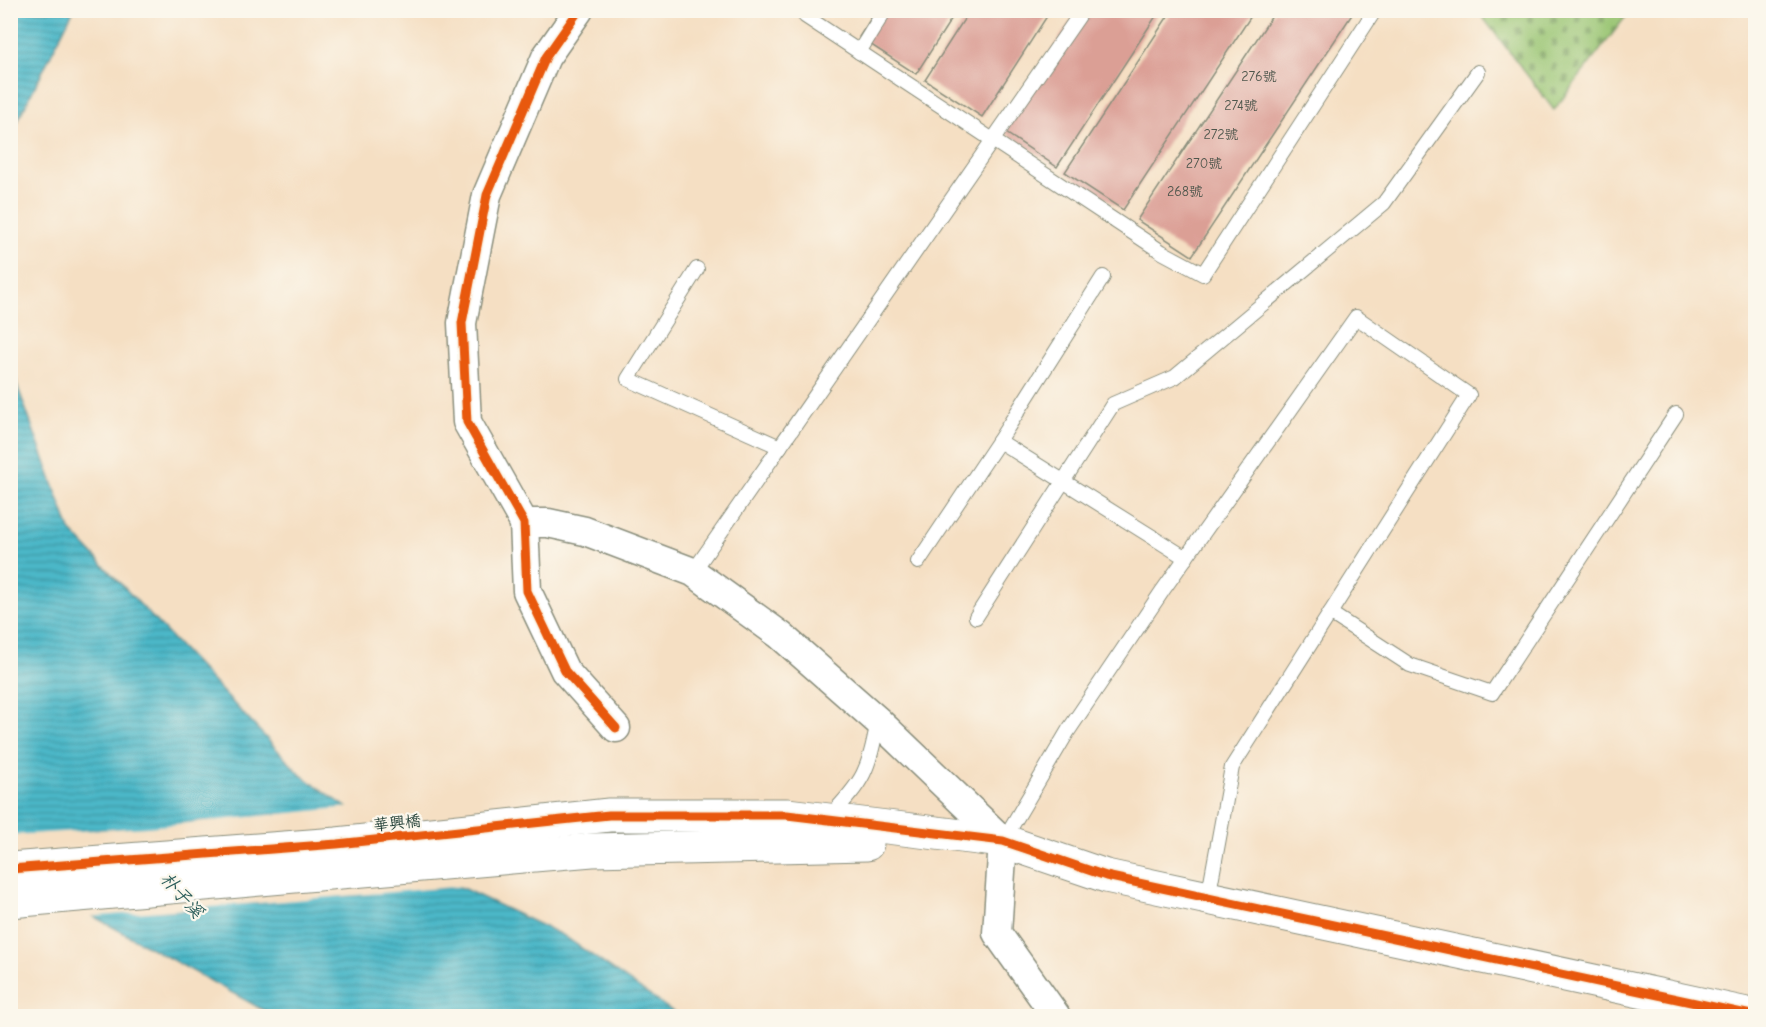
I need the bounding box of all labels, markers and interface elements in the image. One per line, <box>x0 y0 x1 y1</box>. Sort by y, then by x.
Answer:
house number: 276號 <box>1241 68 1277 85</box>
house number: 274號 <box>1224 97 1258 114</box>
house number: 272號 <box>1203 126 1239 143</box>
house number: 270號 <box>1186 155 1222 172</box>
house number: 268號 <box>1167 183 1203 200</box>
street label: 華興橋 <box>372 812 422 834</box>
water label: 朴子溪 <box>156 868 208 923</box>

